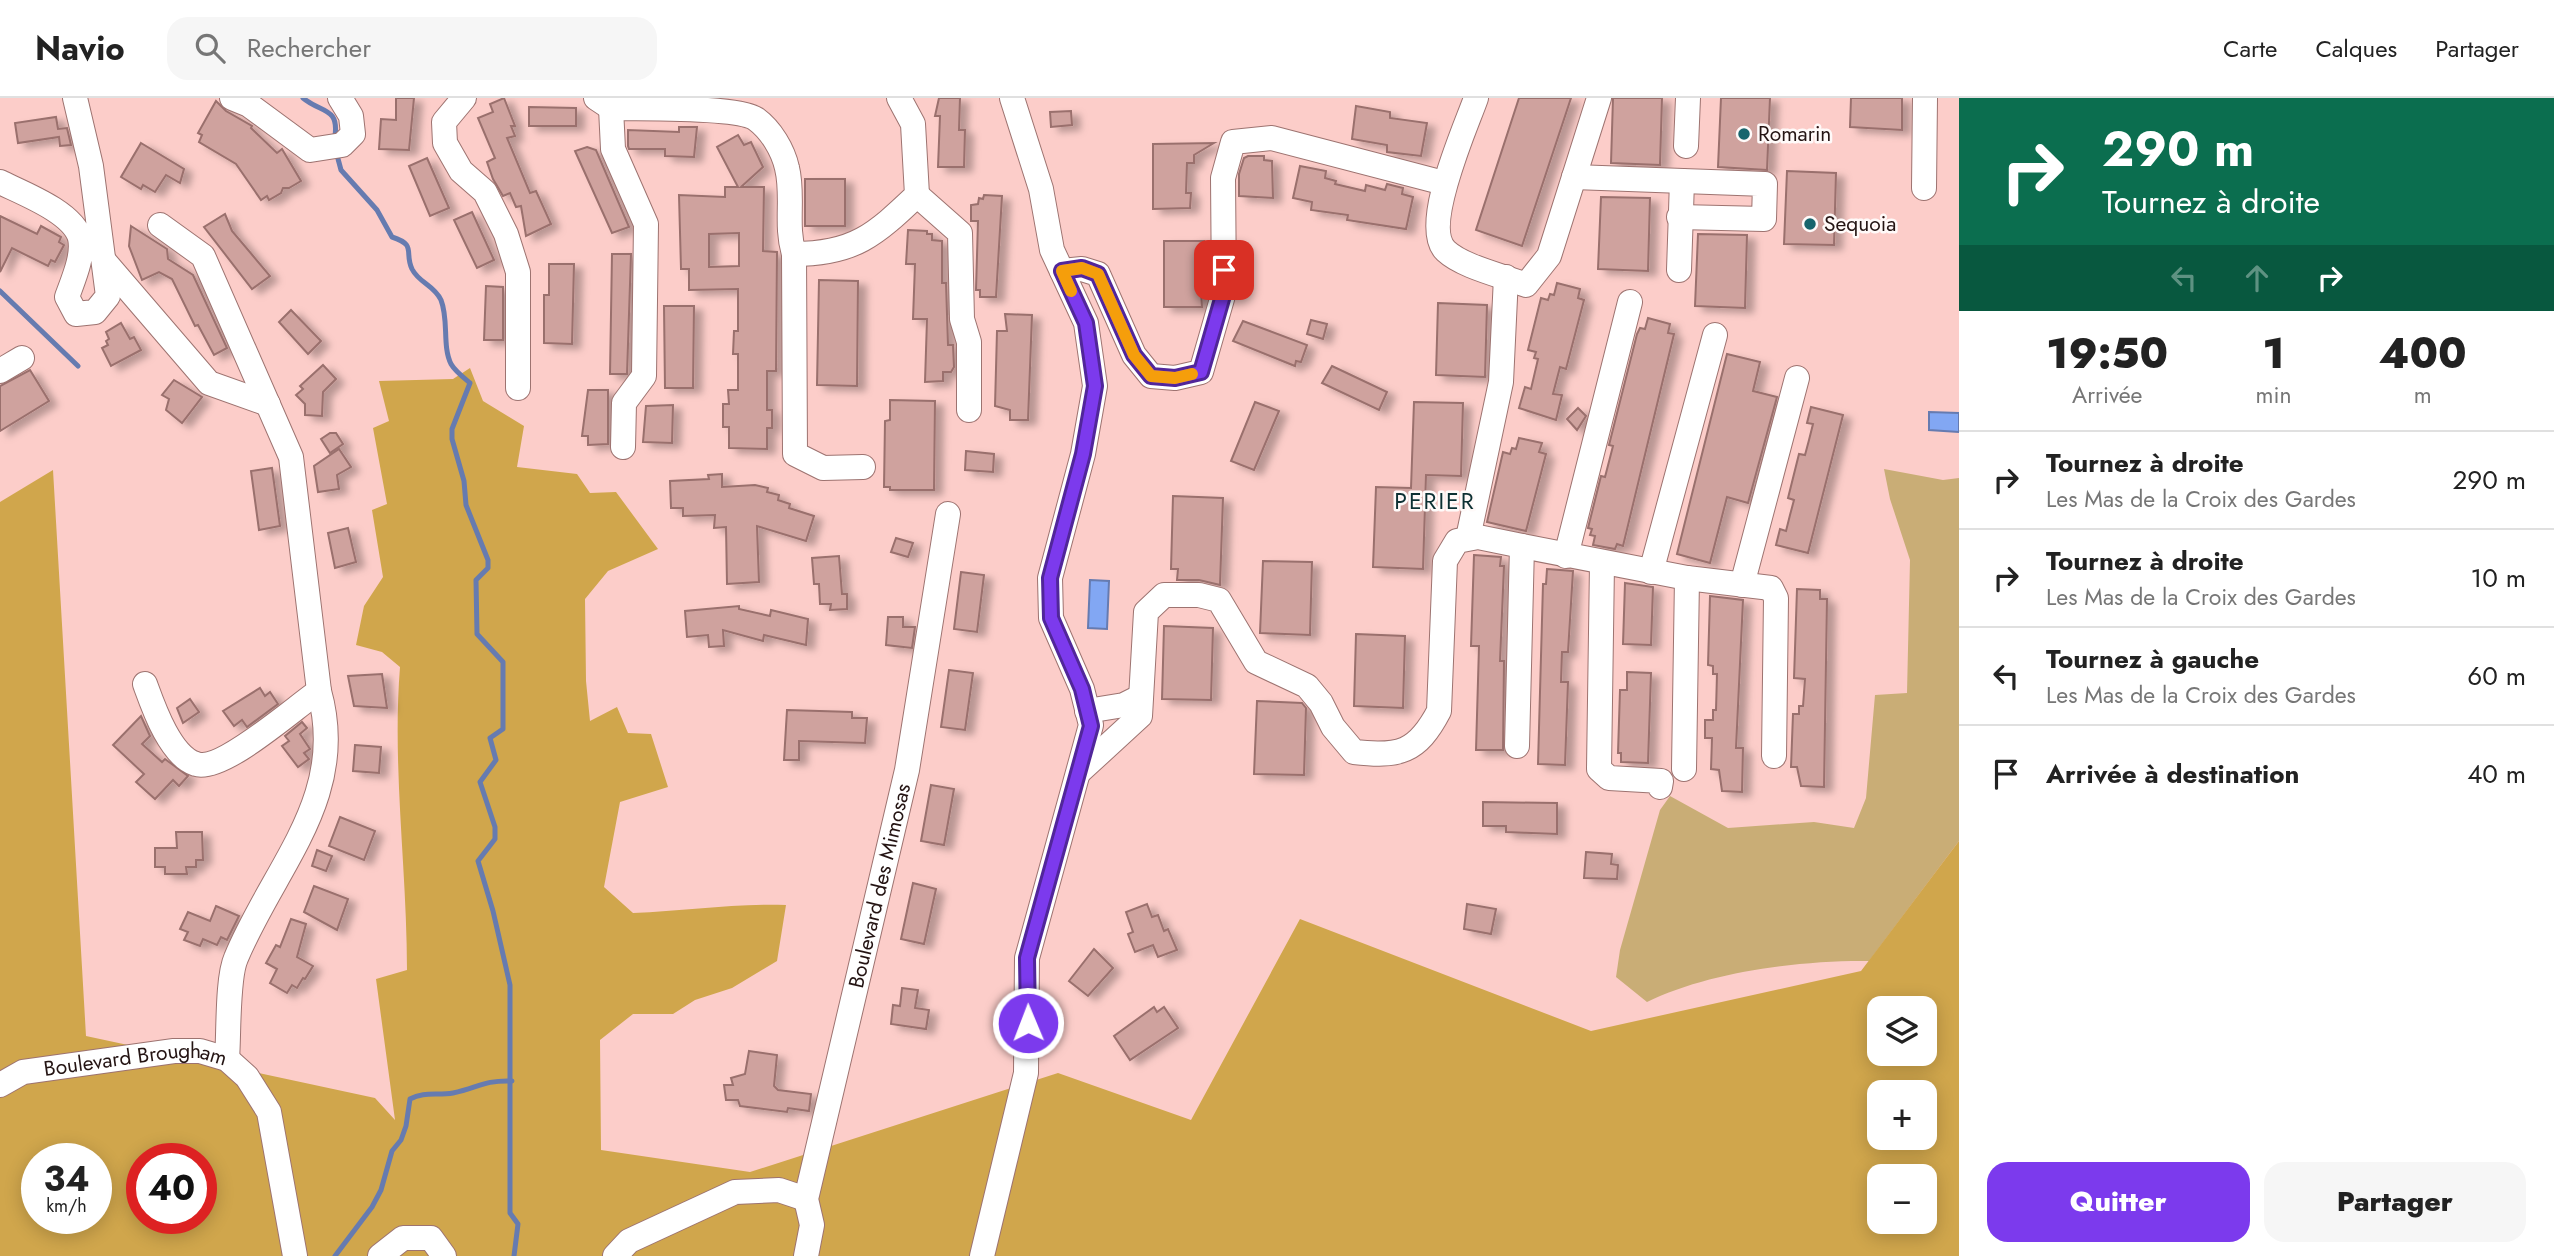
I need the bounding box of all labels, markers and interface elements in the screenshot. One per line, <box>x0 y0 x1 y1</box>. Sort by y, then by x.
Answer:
search box <box>167 17 657 80</box>
text: Navio <box>35 25 125 72</box>
icon: search <box>191 29 229 67</box>
text: Rechercher <box>247 29 371 67</box>
text: Carte <box>2223 31 2277 66</box>
text: Calques <box>2315 31 2397 66</box>
text: Partager <box>2435 31 2519 66</box>
text: 290 m <box>2102 114 2254 184</box>
place label: Romarin <box>1758 119 1831 149</box>
marker: Romarin <box>1736 126 1752 142</box>
icon: right <box>1987 126 2078 217</box>
text: Tournez à droite <box>2102 179 2320 225</box>
place label: Sequoia <box>1824 209 1896 239</box>
marker: Sequoia <box>1802 216 1818 232</box>
pin <box>1194 240 1254 300</box>
icon: arrive <box>1205 251 1243 289</box>
icon: left <box>2165 259 2203 297</box>
icon: ahead <box>2238 259 2276 297</box>
icon: right <box>2311 259 2349 297</box>
text: 19:50 <box>2046 323 2168 384</box>
text: 1 <box>2262 323 2285 384</box>
text: 400 <box>2379 323 2467 384</box>
text: Arrivée <box>2072 378 2142 412</box>
text: min <box>2255 378 2291 412</box>
text: m <box>2414 378 2432 412</box>
text: Tournez à droite <box>2046 444 2244 482</box>
icon: right <box>1987 461 2025 499</box>
text: 290 m <box>2453 461 2526 499</box>
text: Les Mas de la Croix des Gardes <box>2046 482 2356 516</box>
district label: PERIER <box>1394 484 1476 518</box>
text: Tournez à droite <box>2046 542 2244 580</box>
icon: right <box>1987 559 2025 597</box>
text: 10 m <box>2471 559 2526 597</box>
text: Les Mas de la Croix des Gardes <box>2046 580 2356 614</box>
text: Tournez à gauche <box>2046 640 2259 678</box>
icon: left <box>1987 657 2025 695</box>
text: 60 m <box>2467 657 2526 695</box>
text: Les Mas de la Croix des Gardes <box>2046 678 2356 712</box>
icon: arrive <box>1987 755 2025 793</box>
text: Arrivée à destination <box>2046 755 2299 793</box>
text: 40 m <box>2467 755 2526 793</box>
street label: Boulevard des Mimosas <box>841 780 918 991</box>
position arrow <box>991 986 1065 1060</box>
map controls <box>1867 996 1937 1234</box>
button: layers <box>1867 996 1937 1066</box>
street label: Boulevard Brougham <box>42 1036 231 1084</box>
button: + <box>1867 1080 1937 1150</box>
speed limit sign: 40 <box>126 1143 217 1234</box>
text: 34 <box>43 1154 90 1204</box>
button: Quitter <box>1987 1162 2250 1242</box>
button: Partager <box>2264 1162 2526 1242</box>
button: − <box>1867 1164 1937 1234</box>
text: km/h <box>46 1193 87 1219</box>

